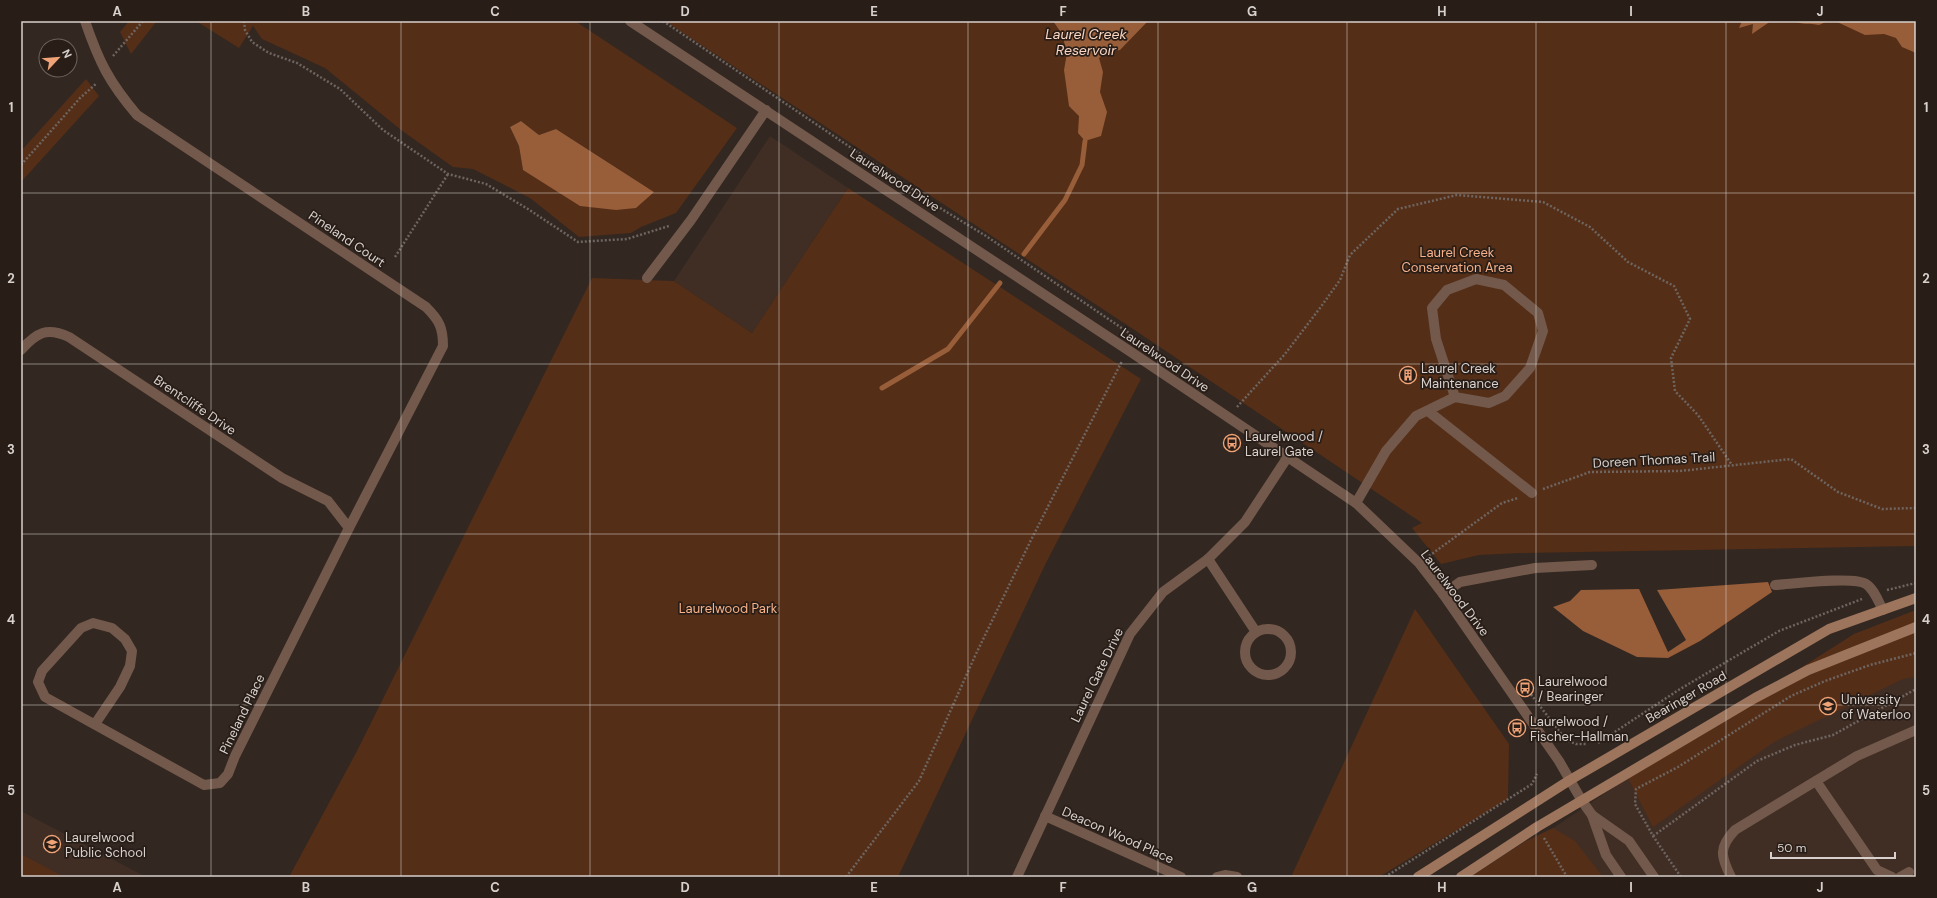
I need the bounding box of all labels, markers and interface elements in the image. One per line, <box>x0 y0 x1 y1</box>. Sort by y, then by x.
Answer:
text: A <box>112 3 122 20</box>
text: B <box>302 3 310 20</box>
text: C <box>490 3 500 20</box>
text: D <box>680 3 690 20</box>
text: E <box>870 3 878 20</box>
text: F <box>1059 3 1067 20</box>
text: G <box>1247 3 1257 20</box>
text: H <box>1437 3 1447 20</box>
text: I <box>1629 3 1633 20</box>
text: J <box>1816 3 1824 20</box>
water label: Laurel Creek Reservoir <box>1045 25 1128 59</box>
north arrow <box>38 38 78 78</box>
text: N <box>59 47 75 60</box>
text: 1 <box>9 99 13 116</box>
text: 1 <box>1924 99 1928 116</box>
street label: Laurelwood Drive <box>847 145 943 215</box>
street label: Pineland Court <box>305 207 389 271</box>
park label: Laurel Creek Conservation Area <box>1401 244 1513 276</box>
text: 2 <box>7 270 15 287</box>
text: 2 <box>1922 270 1930 287</box>
street label: Laurelwood Drive <box>1117 324 1213 396</box>
place label: Laurel Creek Maintenance <box>1421 360 1499 392</box>
building icon: Laurel Creek Maintenance <box>1398 365 1418 385</box>
street label: Brentcliffe Drive <box>151 371 239 439</box>
place label: Laurelwood / Laurel Gate <box>1245 428 1323 460</box>
bus stop icon: Laurelwood / Laurel Gate <box>1222 433 1242 453</box>
text: 3 <box>7 441 15 458</box>
text: 3 <box>1922 441 1930 458</box>
street label: Doreen Thomas Trail <box>1592 448 1716 472</box>
street label: Laurelwood Drive <box>1417 546 1493 640</box>
park label: Laurelwood Park <box>679 600 778 617</box>
text: 4 <box>7 611 15 628</box>
text: 4 <box>1922 611 1930 628</box>
street label: Laurel Gate Drive <box>1067 625 1127 725</box>
street label: Bearinger Road <box>1643 667 1729 727</box>
street label: Pineland Place <box>215 671 269 757</box>
place label: Laurelwood / Bearinger <box>1538 673 1607 705</box>
bus stop icon: Laurelwood / Bearinger <box>1515 678 1535 698</box>
place label: University of Waterloo <box>1841 691 1911 723</box>
school or university icon: University of Waterloo <box>1818 696 1838 716</box>
place label: Laurelwood / Fischer-Hallman <box>1530 713 1629 745</box>
bus stop icon: Laurelwood / Fischer-Hallman <box>1507 718 1527 738</box>
text: 5 <box>7 782 15 799</box>
text: 5 <box>1922 782 1930 799</box>
street label: Deacon Wood Place <box>1059 803 1177 867</box>
place label: Laurelwood Public School <box>65 829 146 861</box>
school or university icon: Laurelwood Public School <box>42 834 62 854</box>
scale bar <box>1771 834 1895 860</box>
text: 50 m <box>1777 840 1806 856</box>
text: A <box>112 879 122 896</box>
text: B <box>302 879 310 896</box>
text: C <box>490 879 500 896</box>
text: D <box>680 879 690 896</box>
text: E <box>870 879 878 896</box>
text: F <box>1059 879 1067 896</box>
text: G <box>1247 879 1257 896</box>
text: H <box>1437 879 1447 896</box>
text: I <box>1629 879 1633 896</box>
text: J <box>1816 879 1824 896</box>

